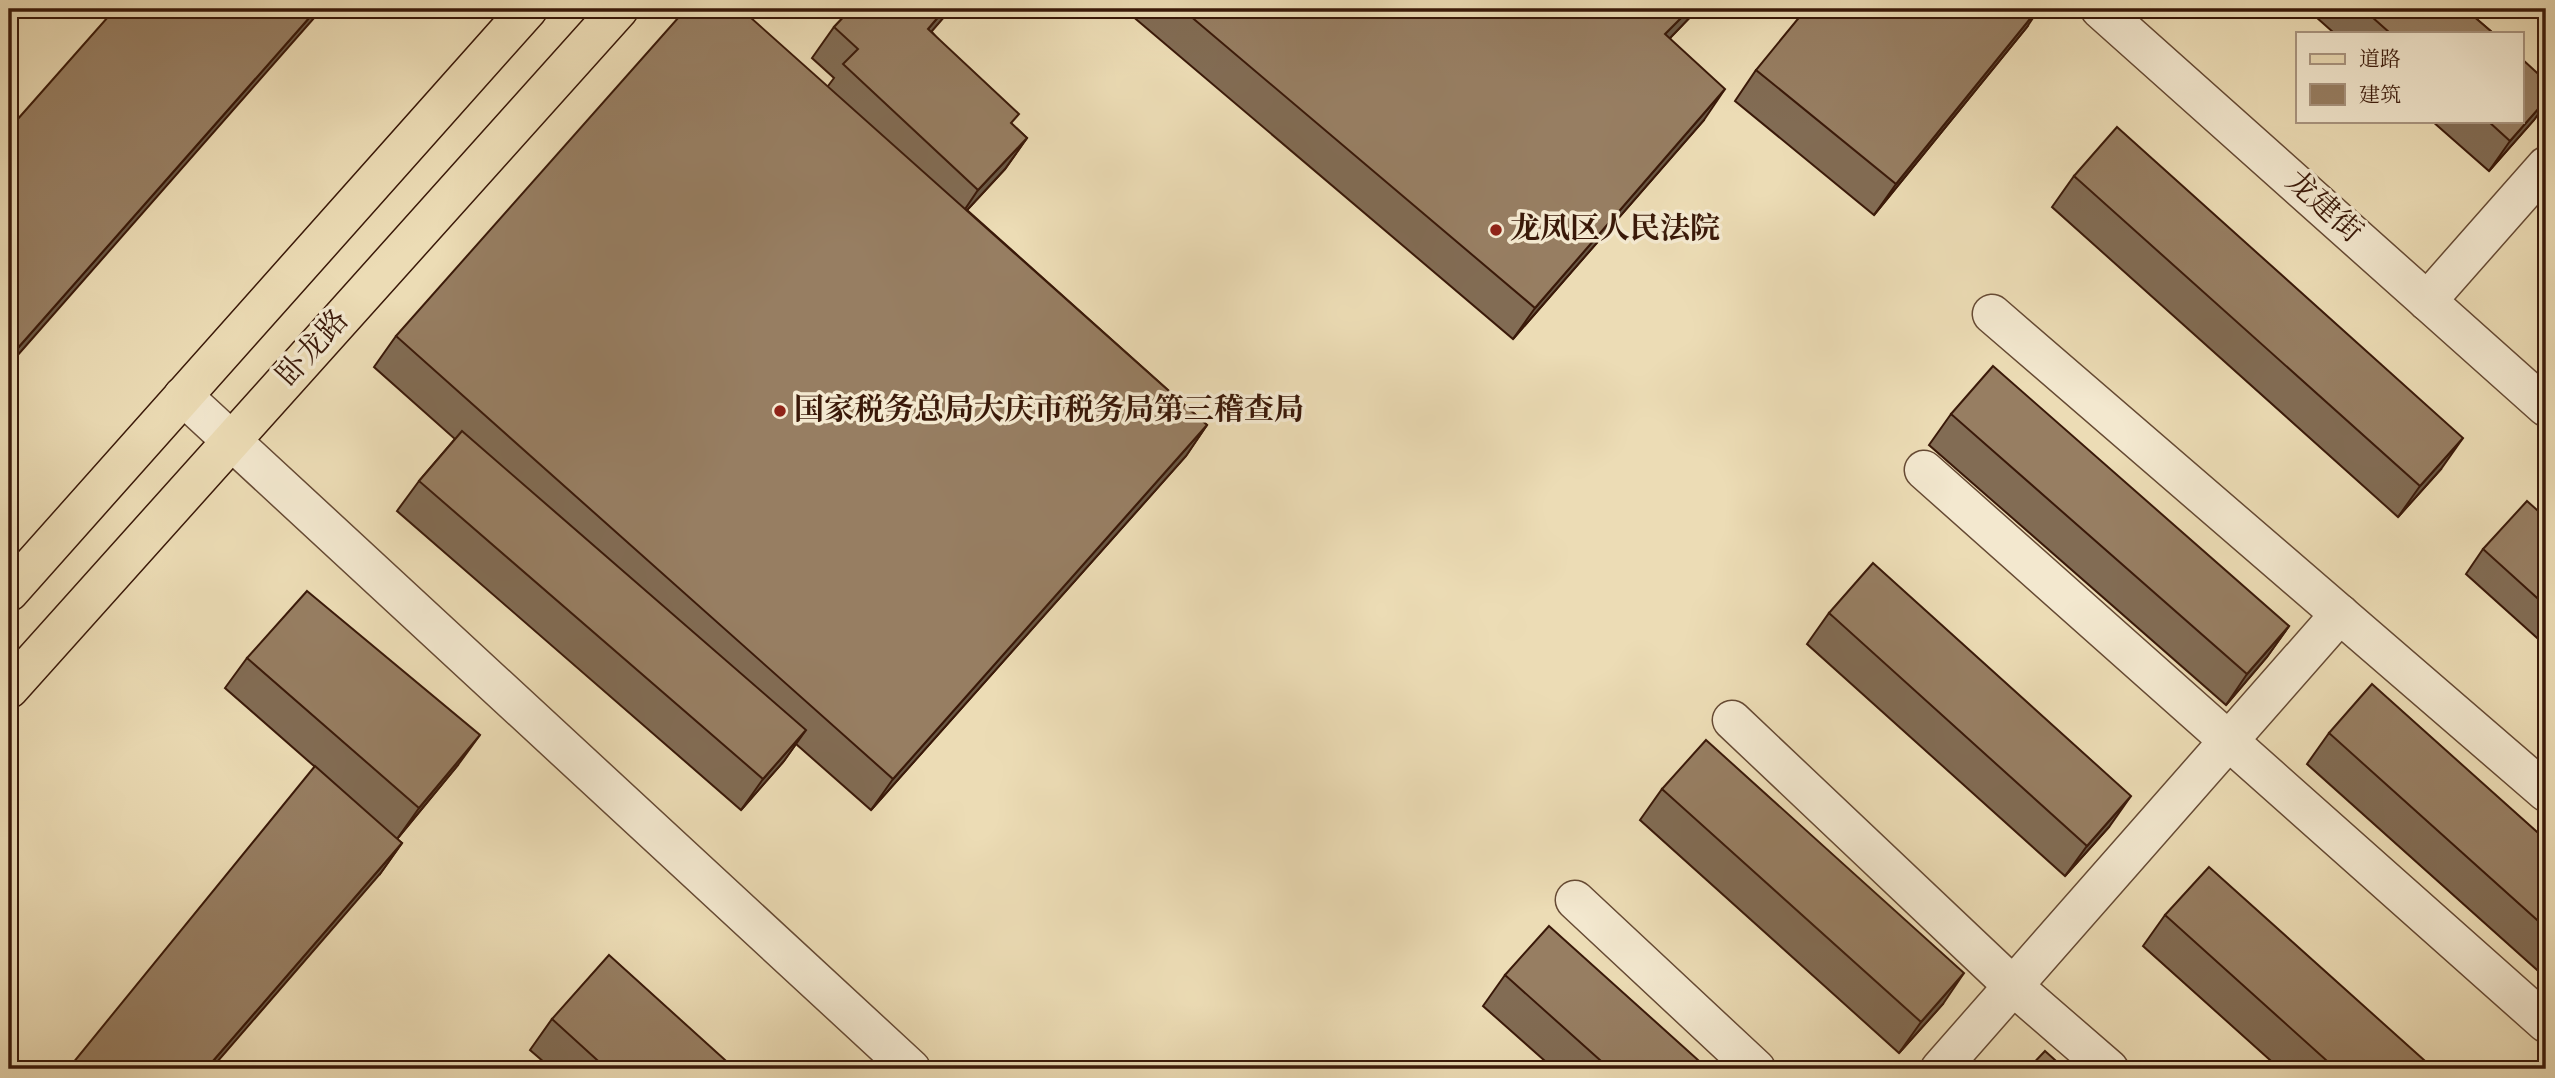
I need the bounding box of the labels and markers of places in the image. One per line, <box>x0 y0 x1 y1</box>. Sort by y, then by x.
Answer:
place label: 龙凤区人民法院 <box>1510 209 1720 252</box>
marker: 龙凤区人民法院 <box>1488 222 1504 238</box>
place label: 国家税务总局大庆市税务局第三稽查局 <box>794 390 1304 433</box>
marker: 国家税务总局大庆市税务局第三稽查局 <box>772 403 788 419</box>

